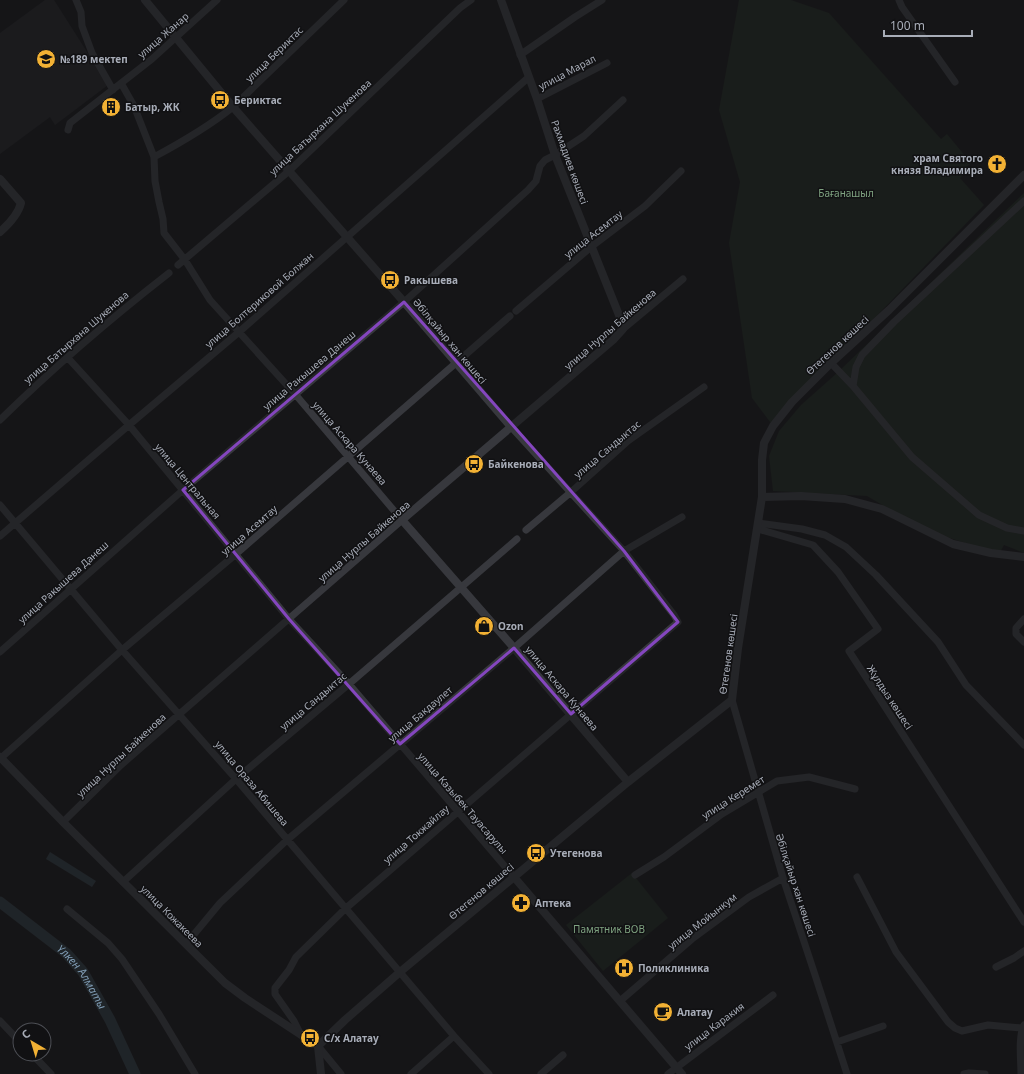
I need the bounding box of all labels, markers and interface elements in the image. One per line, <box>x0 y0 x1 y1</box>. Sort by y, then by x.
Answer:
street label: улица Жанар <box>135 9 191 61</box>
scale bar <box>884 12 972 38</box>
text: 100 m <box>890 17 925 34</box>
street label: улица Бериктас <box>242 23 306 85</box>
school or university icon: №189 мектеп <box>35 48 57 70</box>
street label: улица Марал <box>536 51 598 93</box>
place label: №189 мектеп <box>60 52 128 66</box>
street label: улица Батырхана Шукенова <box>266 76 374 178</box>
bus stop icon: Бериктас <box>209 89 231 111</box>
place label: Бериктас <box>234 93 282 107</box>
building icon: Батыр, ЖК <box>100 96 122 118</box>
place label: Батыр, ЖК <box>125 100 180 114</box>
street label: Рахмадиев көшесі <box>548 118 592 206</box>
place label: храм Святого князя Владимира <box>891 151 983 177</box>
church icon: храм Святого князя Владимира <box>986 153 1008 175</box>
park label: Бағанашыл <box>818 186 874 200</box>
street label: улица Асемтау <box>561 206 626 261</box>
street label: улица Болтериковой Болжан <box>202 249 316 351</box>
bus stop icon: Ракышева <box>379 269 401 291</box>
place label: Ракышева <box>404 273 458 287</box>
street label: улица Нурлы Байкенова <box>561 285 659 373</box>
street label: улица Батырхана Шукенова <box>21 288 131 386</box>
street label: Әбілқайыр хан көшесі <box>410 295 490 387</box>
street label: Өтегенов көшесі <box>803 312 871 378</box>
street label: улица Ракышева Данеш <box>260 327 358 413</box>
street label: улица Аскара Кунаева <box>310 398 390 488</box>
street label: улица Сандыктас <box>571 417 643 481</box>
street label: улица Центральная <box>152 440 224 522</box>
bus stop icon: Байкенова <box>463 453 485 475</box>
place label: Байкенова <box>488 457 544 471</box>
street label: улица Нурлы Байкенова <box>315 497 413 585</box>
street label: улица Асемтау <box>218 501 281 558</box>
street label: улица Ракышева Данеш <box>15 538 111 626</box>
street label: Өтегенов көшесі <box>715 613 741 695</box>
shop icon: Ozon <box>473 615 495 637</box>
place label: Ozon <box>498 619 524 633</box>
street label: улица Аскара Кунаева <box>522 643 602 733</box>
street label: Жұлдыз көшесі <box>864 662 916 732</box>
street label: улица Сандыктас <box>277 669 349 733</box>
street label: улица Бакдаулет <box>385 683 455 745</box>
street label: улица Нурлы Байкенова <box>73 710 169 800</box>
street label: улица Ораза Абишева <box>212 737 292 829</box>
street label: улица Казыбек Тауасарулы <box>415 749 511 857</box>
street label: улица Керемет <box>699 772 767 822</box>
street label: улица Токжайлау <box>380 801 453 866</box>
street label: Әбілқайыр хан көшесі <box>773 832 819 938</box>
bus stop icon: Утегенова <box>525 842 547 864</box>
place label: Утегенова <box>550 846 602 860</box>
street label: Өтегенов көшесі <box>445 860 517 922</box>
street label: улица Кожакеева <box>138 882 206 950</box>
street label: улица Мойынкум <box>665 890 739 952</box>
pharmacy icon: Аптека <box>510 892 532 914</box>
place label: Аптека <box>535 896 571 910</box>
park label: Памятник ВОВ <box>573 922 645 936</box>
water label: Үлкен Алматы <box>54 941 110 1011</box>
hospital icon: Поликлиника <box>613 957 635 979</box>
place label: Поликлиника <box>638 961 709 975</box>
street label: улица Каракия <box>681 999 747 1053</box>
cafe icon: Алатау <box>652 1001 674 1023</box>
place label: Алатау <box>677 1005 713 1019</box>
north arrow <box>12 1022 52 1062</box>
text: С <box>18 1026 33 1042</box>
bus stop icon: С/х Алатау <box>299 1027 321 1049</box>
place label: С/х Алатау <box>324 1031 379 1045</box>

